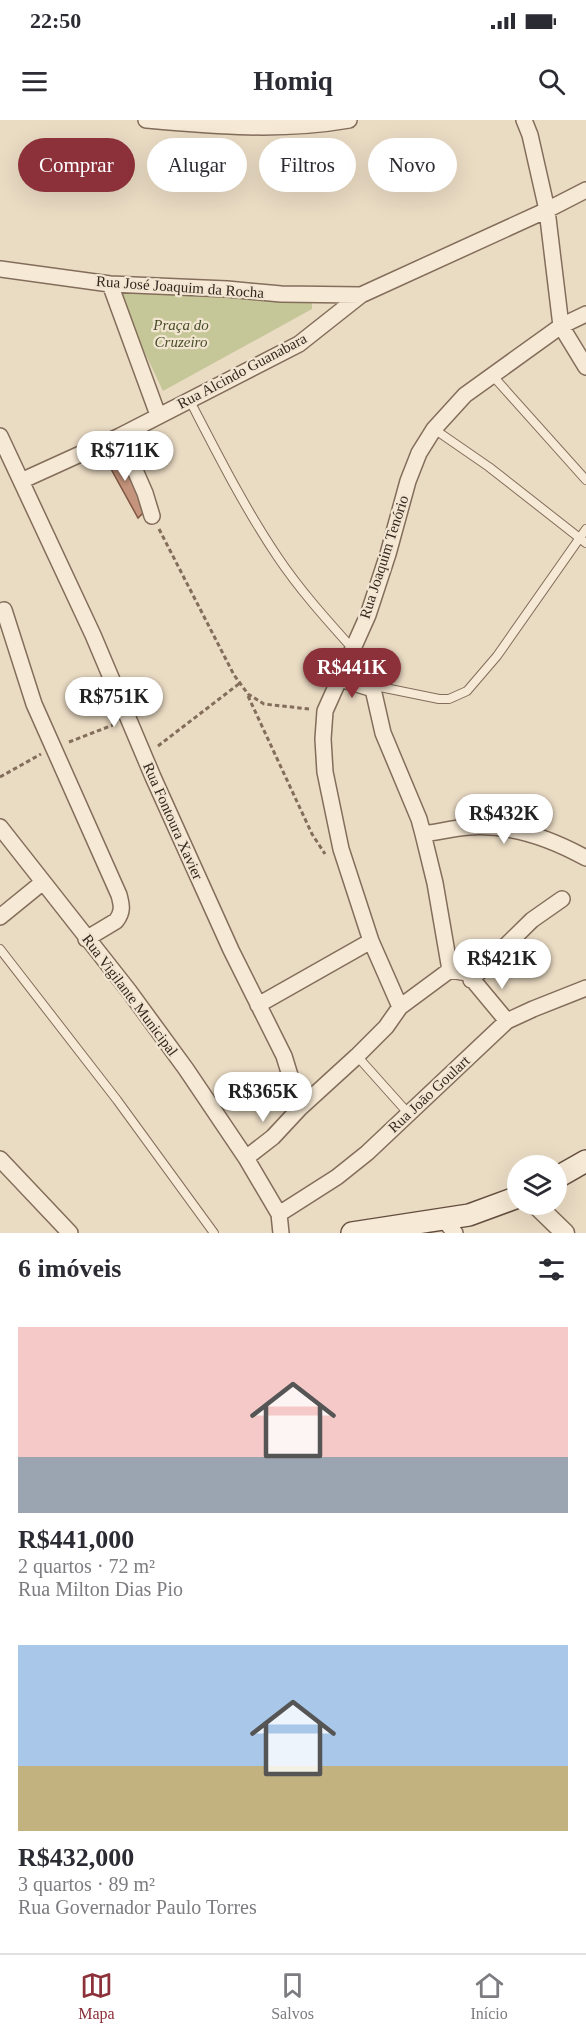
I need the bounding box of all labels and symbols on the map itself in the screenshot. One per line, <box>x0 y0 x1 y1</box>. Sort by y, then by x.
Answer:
street label: Rua José Joaquim da Rocha <box>95 273 265 301</box>
park label: Praça do Cruzeiro <box>152 317 209 350</box>
street label: Rua Alcindo Guanabara <box>175 330 310 412</box>
pin: R$711K <box>76 431 174 482</box>
street label: Rua Joaquim Tenório <box>357 493 411 621</box>
pin: R$441K <box>303 648 401 699</box>
pin: R$751K <box>65 677 163 728</box>
street label: Rua Fontoura Xavier <box>140 760 206 882</box>
pin: R$432K <box>455 794 553 845</box>
street label: Rua Vigilante Municipal <box>79 931 181 1059</box>
pin: R$421K <box>453 939 551 990</box>
street label: Rua Joāo Goulart <box>385 1052 473 1136</box>
pin: R$365K <box>214 1072 312 1123</box>

